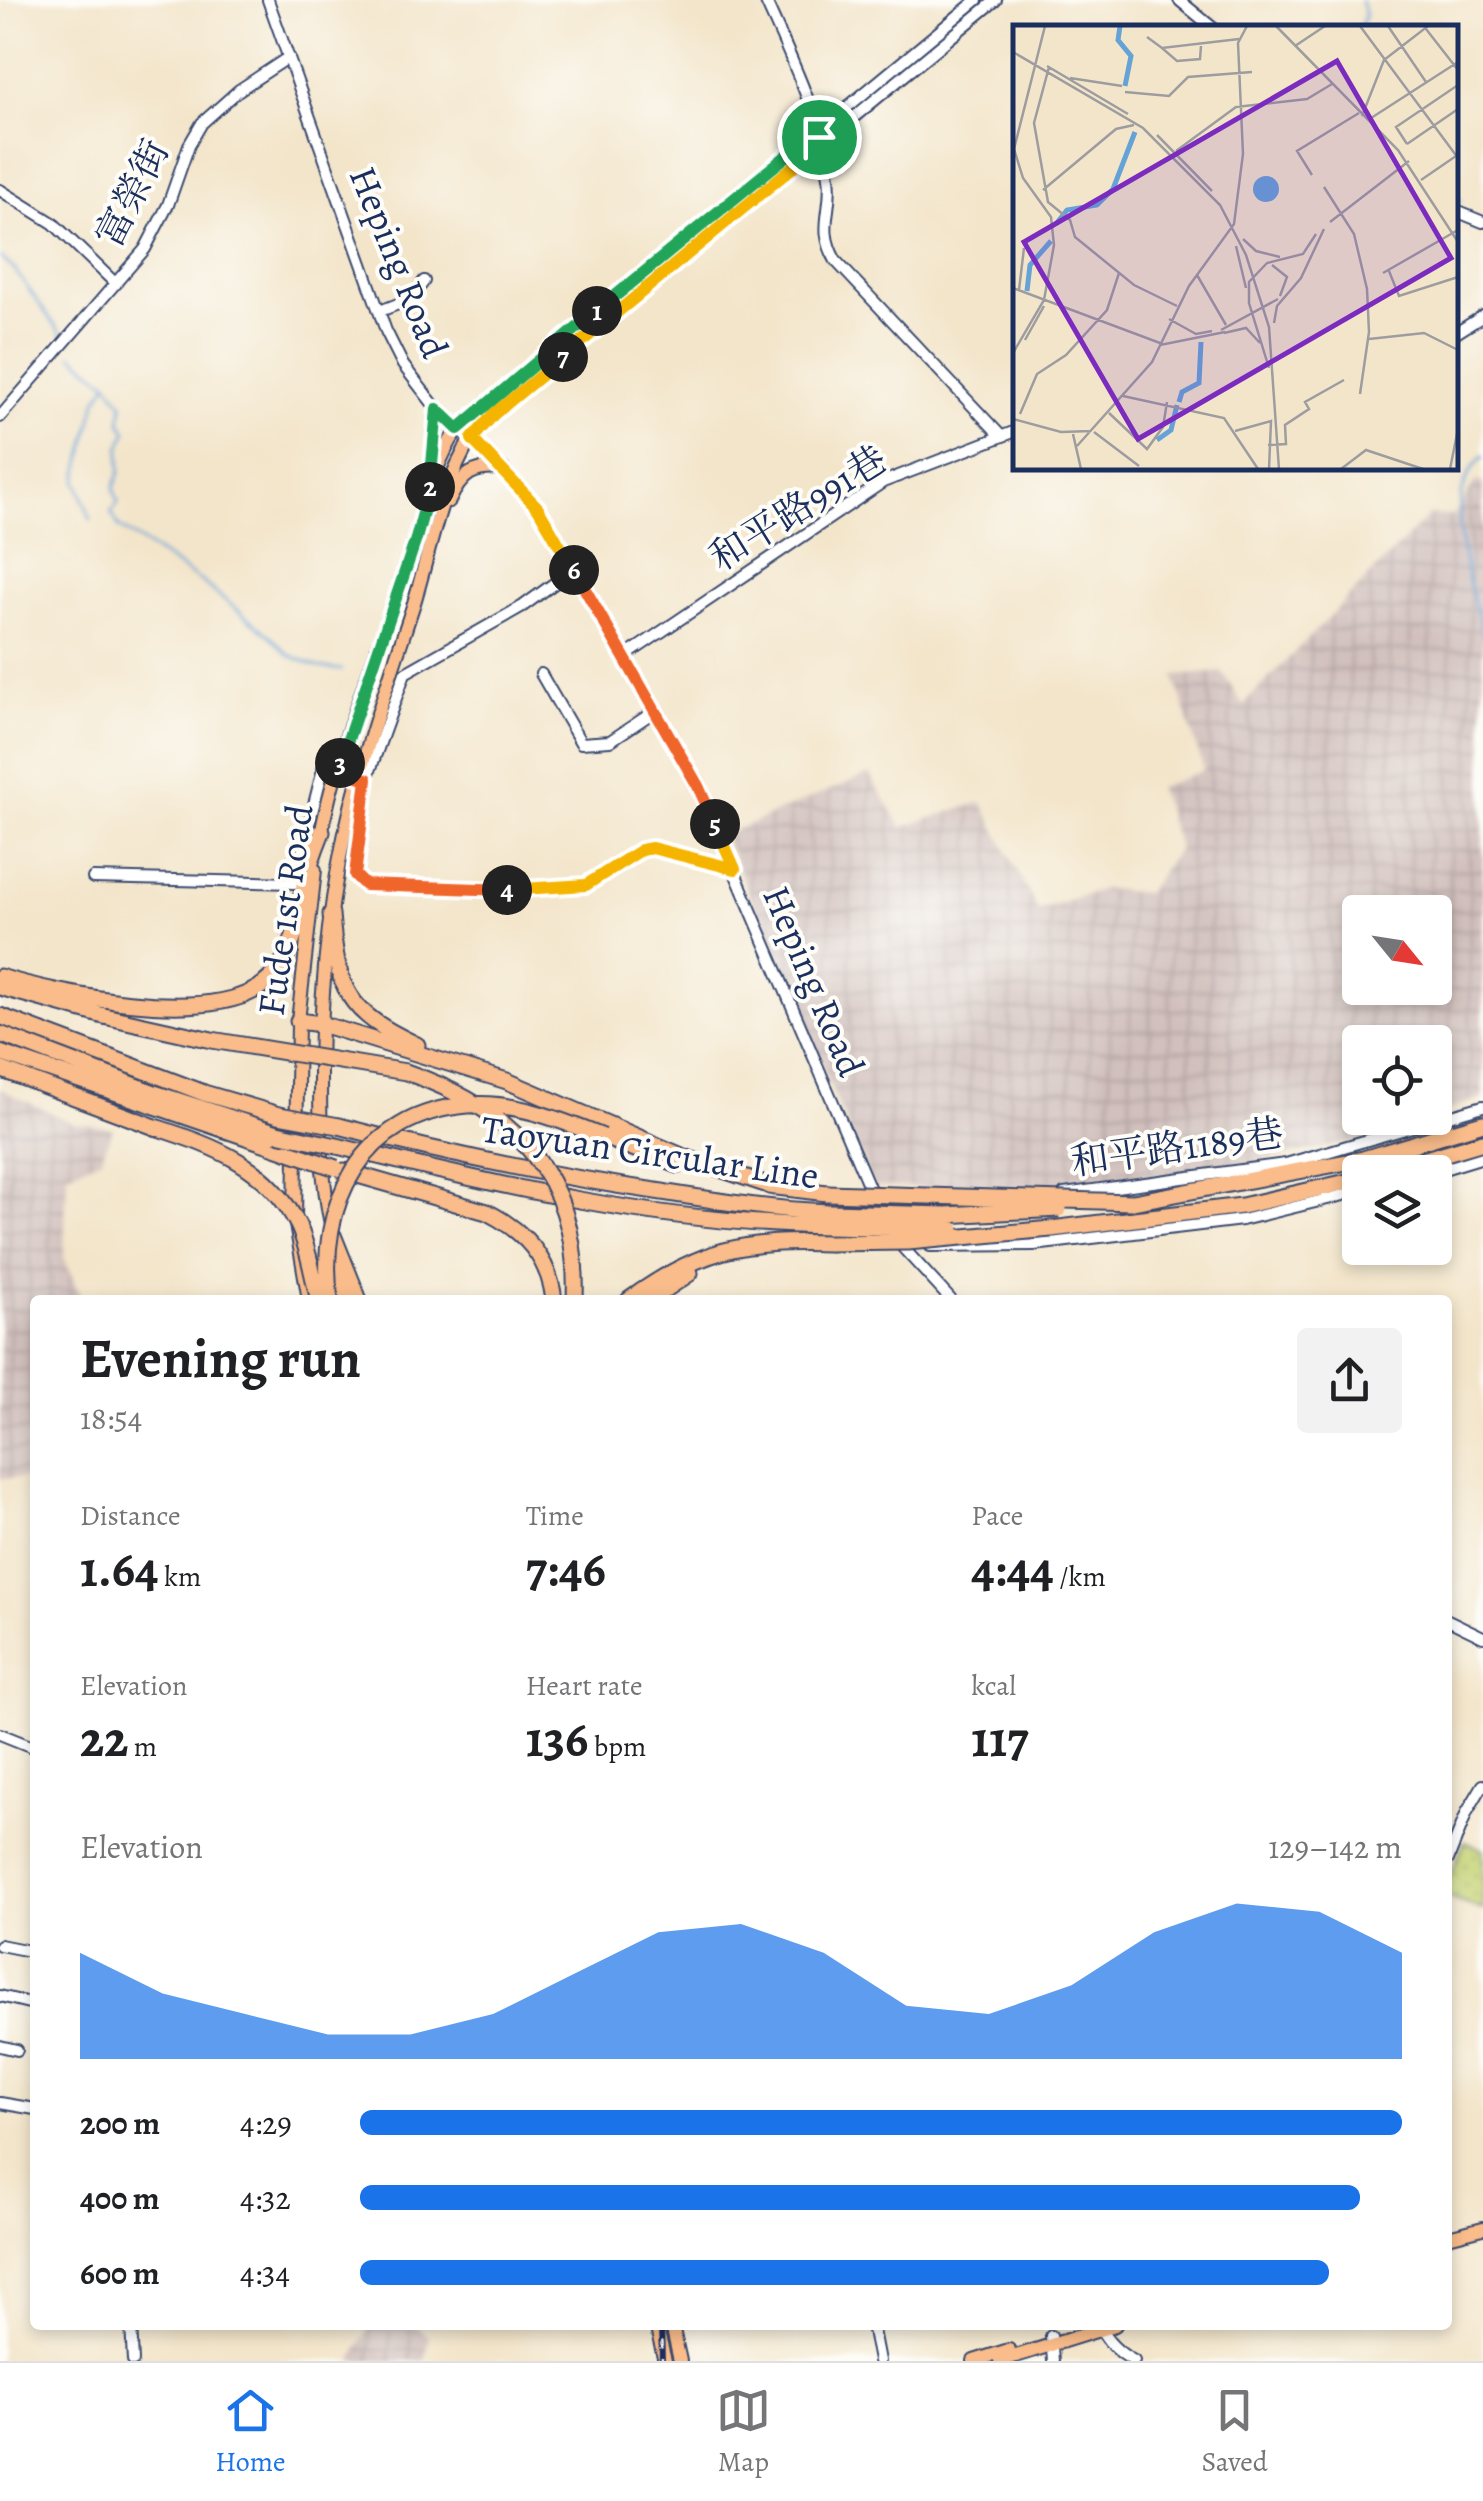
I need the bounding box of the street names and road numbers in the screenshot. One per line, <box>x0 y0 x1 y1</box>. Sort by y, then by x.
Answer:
street label: 富榮街 <box>83 130 181 256</box>
street label: Heping Road <box>337 159 461 366</box>
street label: 和平路991巷 <box>700 433 896 583</box>
street label: Fude 1st Road <box>244 801 326 1019</box>
street label: Heping Road <box>751 878 878 1085</box>
street label: Taoyuan Circular Line <box>478 1103 822 1201</box>
street label: 和平路1189巷 <box>1068 1106 1286 1188</box>

